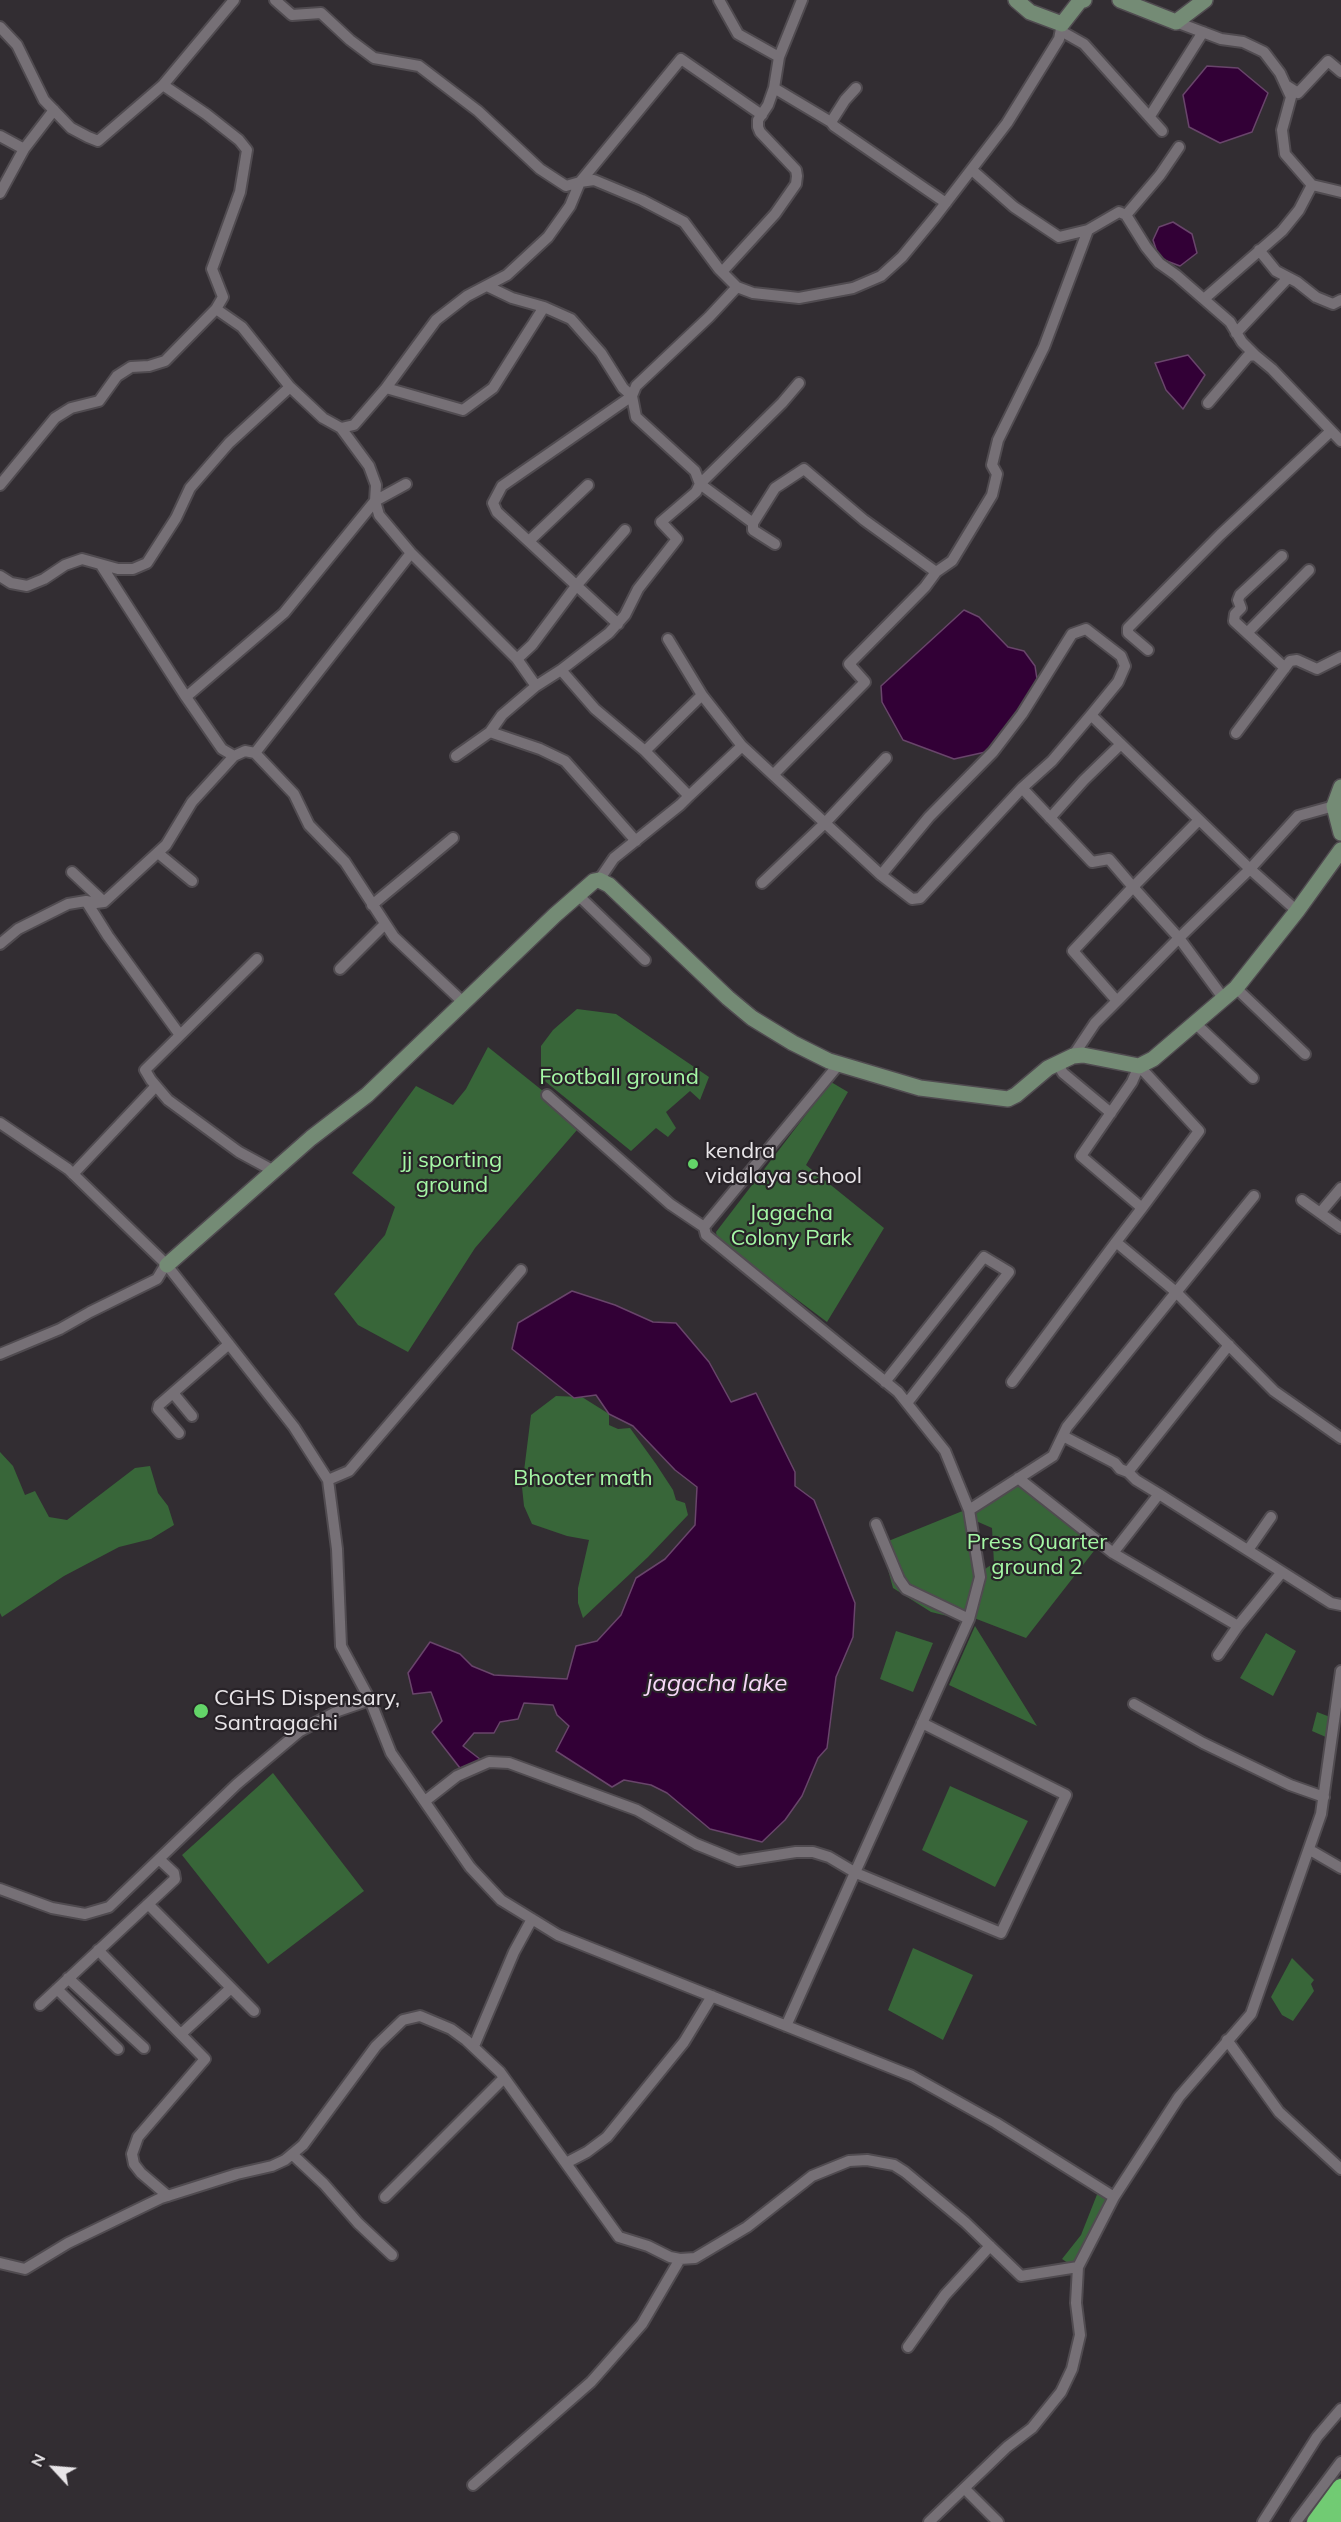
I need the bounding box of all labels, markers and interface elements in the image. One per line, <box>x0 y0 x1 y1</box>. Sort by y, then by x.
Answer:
park label: Football ground <box>539 1064 699 1090</box>
place label: kendra vidalaya school <box>705 1138 862 1190</box>
park label: jj sporting ground <box>402 1147 502 1198</box>
marker: kendra vidalaya school <box>686 1157 700 1171</box>
park label: Jagacha Colony Park <box>730 1200 852 1252</box>
park label: Bhooter math <box>513 1465 653 1491</box>
park label: Press Quarter ground 2 <box>967 1529 1107 1580</box>
water label: jagacha lake <box>647 1670 787 1698</box>
place label: CGHS Dispensary, Santragachi <box>214 1685 400 1736</box>
marker: CGHS Dispensary, Santragachi <box>192 1702 210 1720</box>
north arrow <box>24 2438 84 2498</box>
text: N <box>26 2450 49 2470</box>

